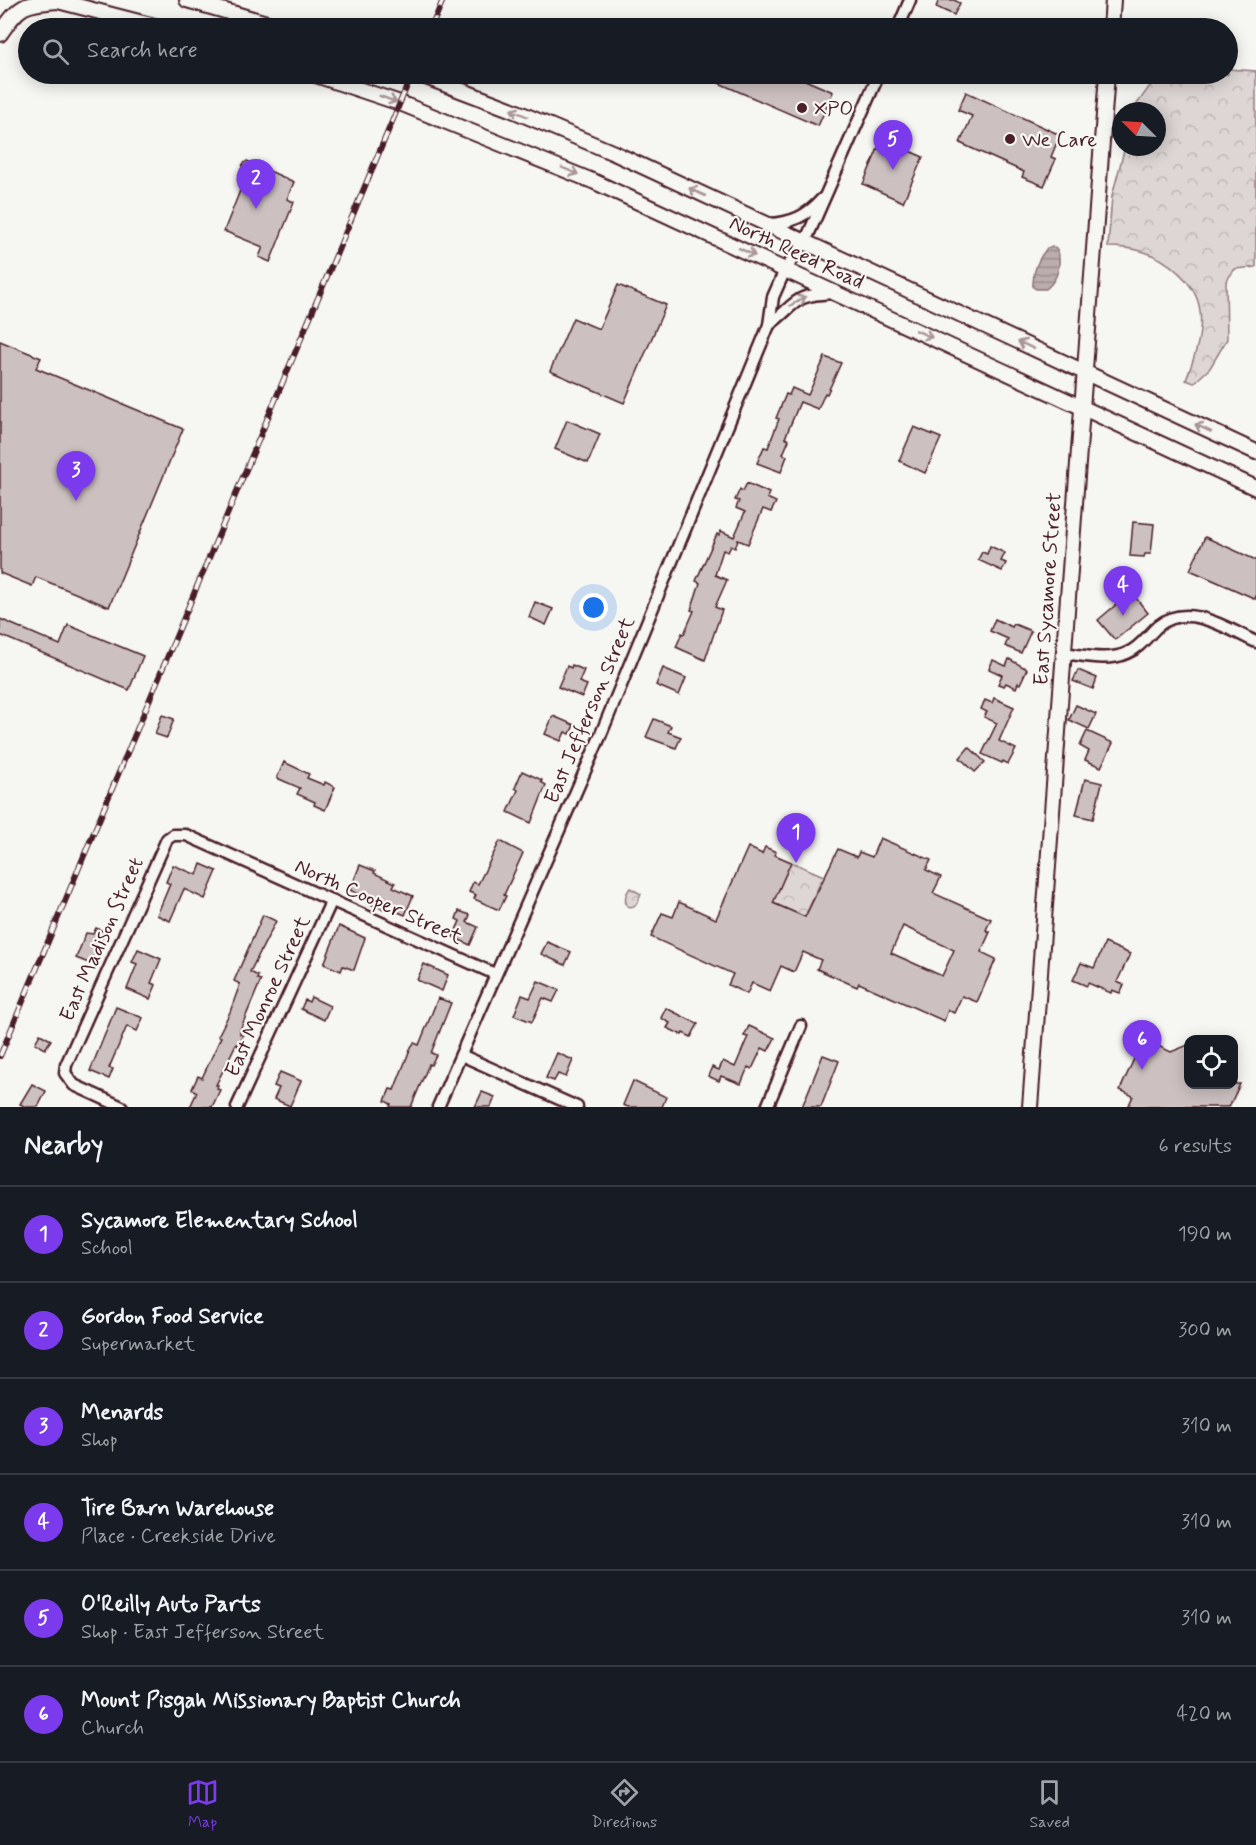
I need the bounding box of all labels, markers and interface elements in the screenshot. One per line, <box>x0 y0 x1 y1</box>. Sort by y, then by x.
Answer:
search box <box>18 18 1238 84</box>
icon: search <box>39 35 72 68</box>
text: Search here <box>87 37 198 65</box>
one-way arrow <box>379 95 397 106</box>
place label: XPO <box>814 95 853 123</box>
marker: XPO <box>795 101 809 115</box>
north arrow <box>1112 102 1166 156</box>
one-way arrow <box>510 106 528 117</box>
pin: 5 <box>874 120 912 170</box>
place label: We Care <box>1022 126 1097 154</box>
marker: We Care <box>1003 132 1017 146</box>
pin: 2 <box>236 160 276 209</box>
one-way arrow <box>560 166 578 177</box>
one-way arrow <box>689 186 707 198</box>
street label: North Reed Road <box>725 209 868 296</box>
one-way arrow <box>738 247 756 259</box>
one-way arrow <box>790 295 807 307</box>
one-way arrow <box>915 329 933 340</box>
one-way arrow <box>1018 339 1036 351</box>
one-way arrow <box>1194 421 1212 433</box>
pin: 3 <box>56 452 96 501</box>
street label: East Sycamore Street <box>1027 491 1069 687</box>
pin: 4 <box>1104 566 1142 616</box>
your location <box>579 593 608 622</box>
street label: East Jefferson Street <box>538 612 642 808</box>
pin: 1 <box>776 814 816 863</box>
street label: North Cooper Street <box>290 852 468 952</box>
street label: East Madison Street <box>53 853 151 1026</box>
street label: East Monroe Street <box>218 911 318 1082</box>
pin: 6 <box>1122 1020 1162 1070</box>
map controls <box>1184 1035 1238 1089</box>
button: locate <box>1184 1035 1238 1089</box>
text: Nearby <box>24 1129 103 1163</box>
text: 6 results <box>1159 1133 1232 1160</box>
text: Sycamore Elementary School <box>81 1207 358 1235</box>
text: 1 <box>39 1221 48 1248</box>
text: 190 m <box>1178 1221 1232 1248</box>
text: School <box>81 1235 133 1262</box>
text: Gordon Food Service <box>81 1303 264 1331</box>
text: 2 <box>39 1317 48 1344</box>
text: 300 m <box>1178 1317 1232 1344</box>
text: Supermarket <box>81 1331 195 1358</box>
text: Menards <box>81 1399 163 1427</box>
text: 3 <box>39 1413 48 1440</box>
text: 310 m <box>1181 1413 1232 1440</box>
text: Shop <box>81 1427 118 1454</box>
text: Tire Barn Warehouse <box>81 1495 274 1523</box>
text: 4 <box>38 1509 49 1536</box>
text: 310 m <box>1181 1509 1232 1536</box>
text: Place · Creekside Drive <box>81 1523 276 1550</box>
text: O'Reilly Auto Parts <box>81 1591 261 1619</box>
text: 5 <box>38 1605 50 1632</box>
text: 310 m <box>1181 1605 1232 1632</box>
text: Shop · East Jefferson Street <box>81 1619 324 1646</box>
text: Mount Pisgah Missionary Baptist Church <box>81 1687 461 1715</box>
text: 6 <box>38 1701 49 1728</box>
text: 420 m <box>1176 1701 1232 1728</box>
text: Church <box>81 1715 144 1742</box>
tab: Map <box>186 1776 219 1833</box>
tab: Directions <box>591 1776 657 1833</box>
tab: Saved <box>1029 1776 1070 1833</box>

